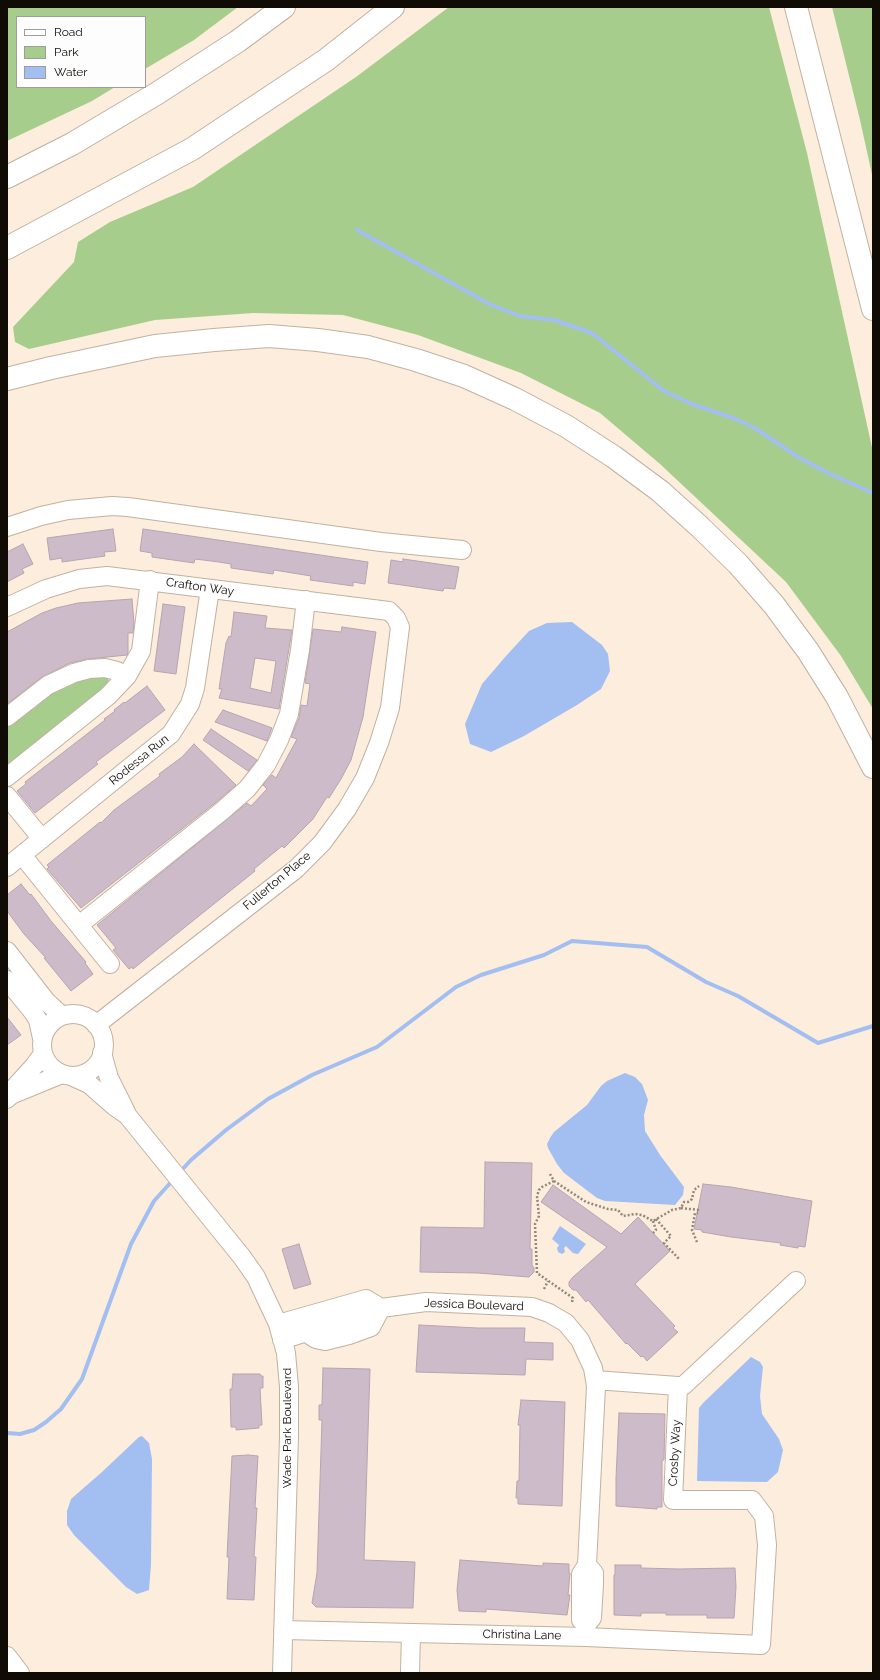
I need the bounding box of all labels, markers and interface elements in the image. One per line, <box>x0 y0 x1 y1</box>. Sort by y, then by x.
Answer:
legend <box>16 16 146 88</box>
text: Road <box>54 25 83 39</box>
text: Park <box>54 45 79 59</box>
text: Water <box>54 65 88 79</box>
street label: Crafton Way <box>165 575 235 599</box>
street label: Rodessa Run <box>106 732 172 788</box>
street label: Fullerton Place <box>240 849 314 913</box>
street label: Jessica Boulevard <box>424 1296 524 1314</box>
street label: Wade Park Boulevard <box>280 1368 294 1488</box>
street label: Crosby Way <box>666 1419 684 1487</box>
street label: Christina Lane <box>483 1627 561 1643</box>

